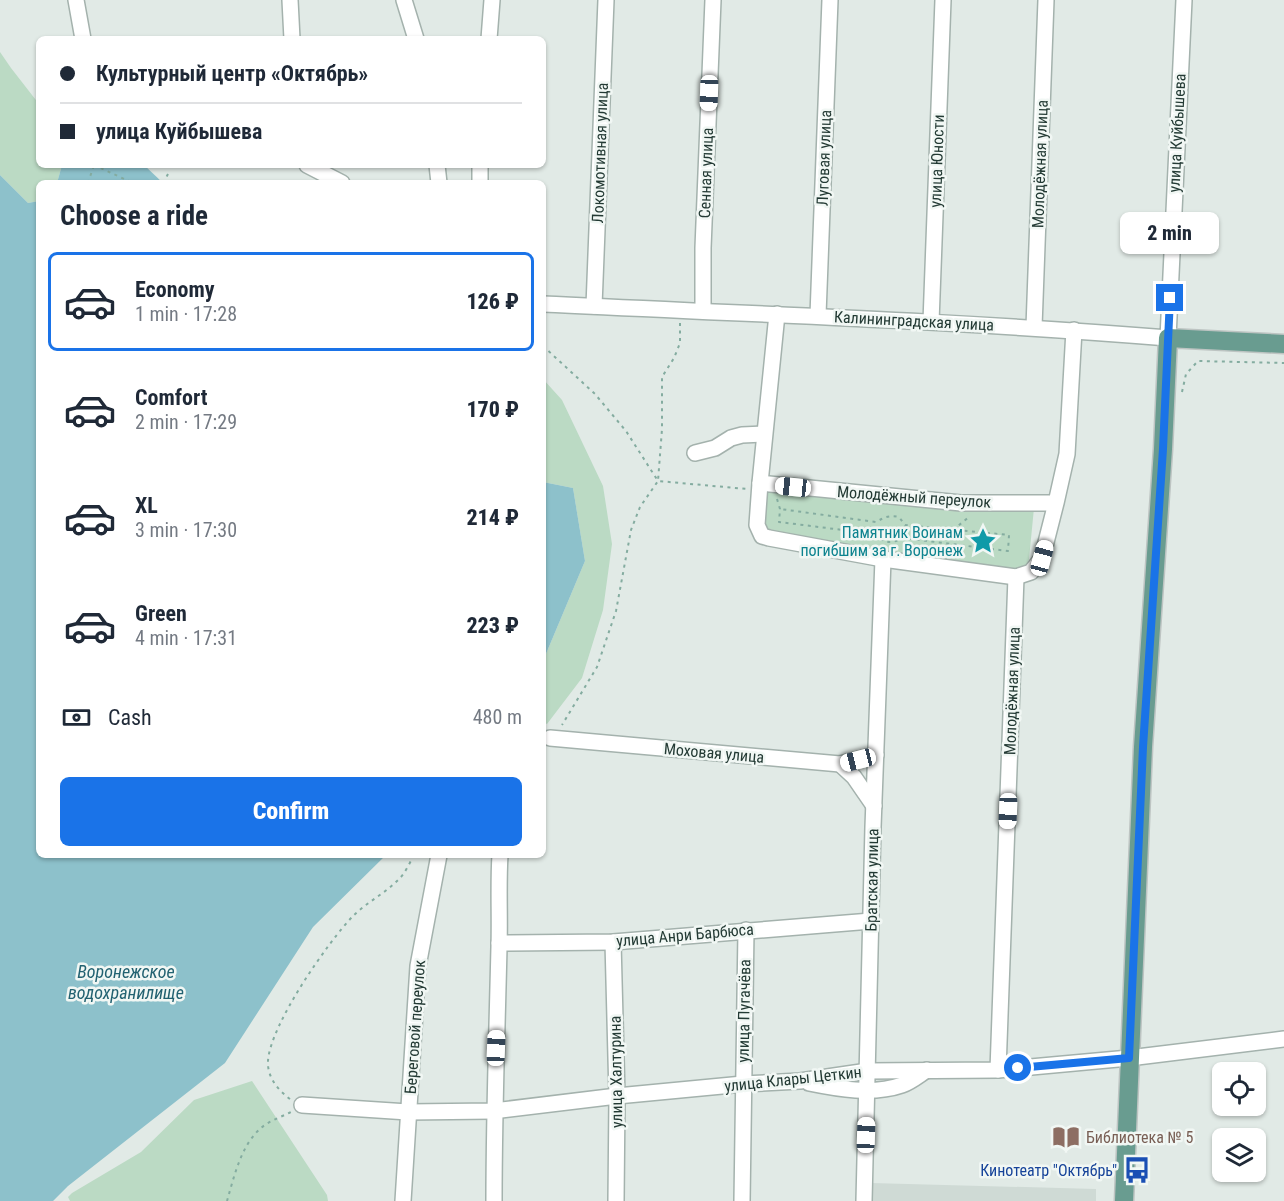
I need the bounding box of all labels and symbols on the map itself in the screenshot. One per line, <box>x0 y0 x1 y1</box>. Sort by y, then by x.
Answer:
street label: улица Куйбышева <box>1164 73 1190 193</box>
car <box>699 75 719 111</box>
street label: Локомотивная улица <box>588 82 612 224</box>
street label: Молодёжная улица <box>1028 100 1052 228</box>
street label: Луговая улица <box>813 110 835 206</box>
street label: улица Юности <box>926 114 948 208</box>
street label: Сенная улица <box>695 127 717 219</box>
callout: 2 min <box>1120 211 1220 253</box>
route end <box>1156 284 1183 311</box>
street label: Калининградская улица <box>833 307 995 335</box>
car <box>774 476 812 498</box>
street label: Молодёжный переулок <box>836 482 992 512</box>
place label: Памятник Воинам погибшим за г. Воронеж <box>800 523 963 560</box>
place icon: Памятник Воинам погибшим за г. Воронеж <box>968 526 998 556</box>
car <box>1029 538 1055 578</box>
street label: Молодёжная улица <box>1000 627 1024 755</box>
street label: Моховая улица <box>663 739 765 767</box>
car <box>838 747 878 773</box>
car <box>998 793 1018 829</box>
street label: Братская улица <box>862 828 882 932</box>
street label: улица Анри Барбюса <box>616 920 754 950</box>
street label: Береговой переулок <box>401 959 429 1095</box>
street label: улица Пугачёва <box>734 959 754 1063</box>
water label: Воронежское водохранилище <box>68 961 184 1003</box>
street label: улица Халтурина <box>606 1016 626 1128</box>
car <box>486 1030 506 1066</box>
route start <box>1004 1054 1031 1081</box>
street label: улица Клары Цеткин <box>723 1062 863 1096</box>
car <box>856 1117 876 1153</box>
library icon: Библиотека № 5 <box>1051 1122 1081 1152</box>
place label: Библиотека № 5 <box>1086 1128 1193 1147</box>
bus stop icon: Кинотеатр "Октябрь" <box>1122 1155 1152 1185</box>
place label: Кинотеатр "Октябрь" <box>980 1161 1117 1180</box>

